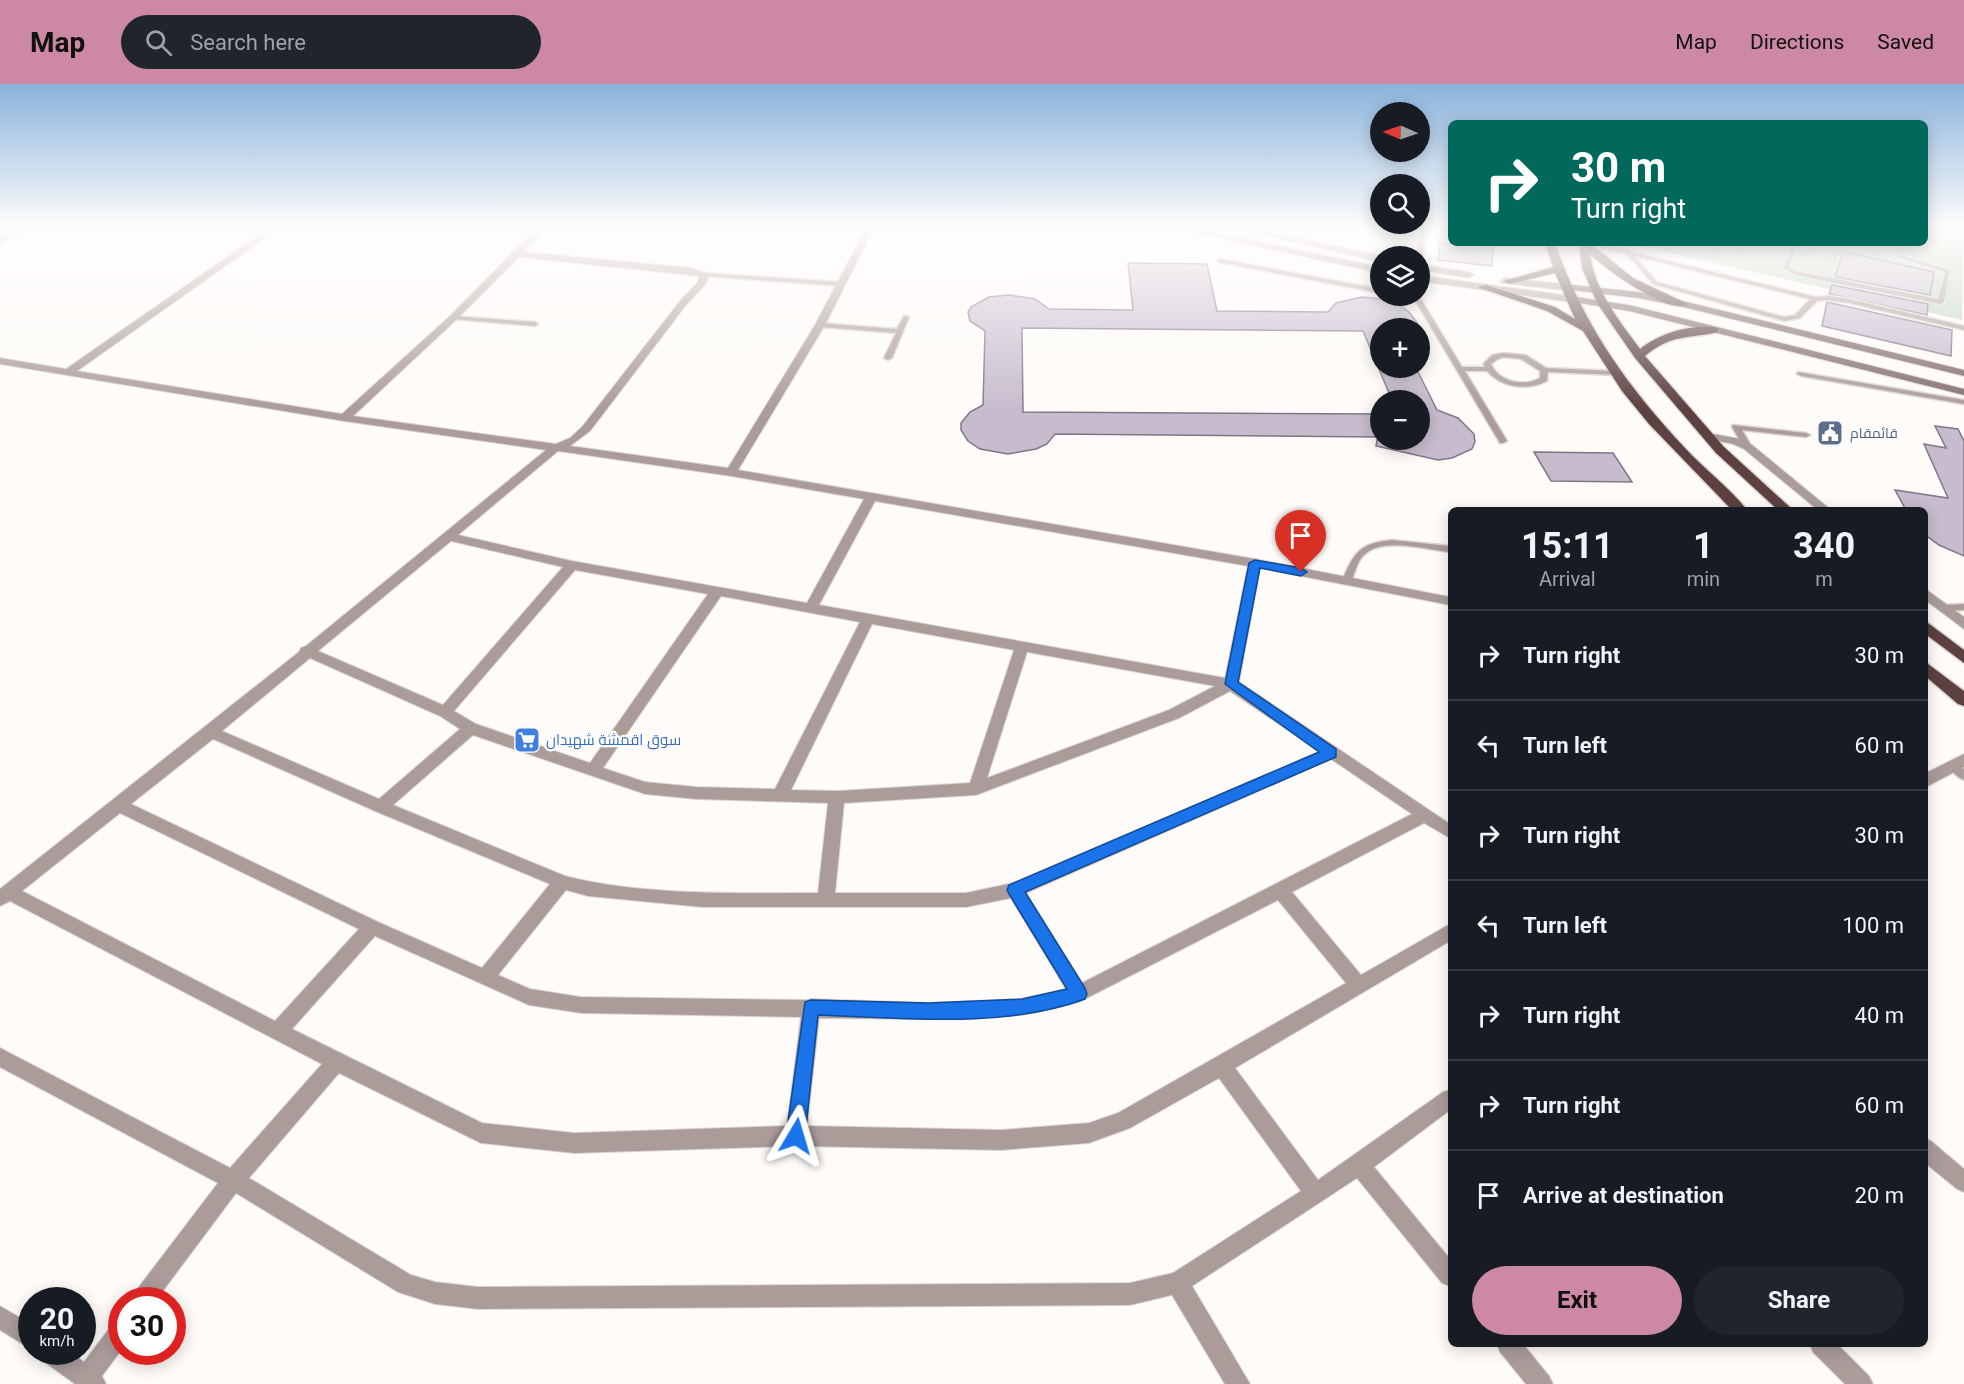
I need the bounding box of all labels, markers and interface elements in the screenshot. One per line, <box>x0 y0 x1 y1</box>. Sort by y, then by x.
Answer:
search box <box>121 15 541 69</box>
text: Map <box>30 26 85 59</box>
icon: search <box>142 26 175 59</box>
text: Search here <box>190 30 306 55</box>
text: Map <box>1675 30 1717 54</box>
text: Directions <box>1750 30 1844 54</box>
text: Saved <box>1877 30 1934 54</box>
north arrow <box>1370 102 1430 162</box>
map controls <box>1370 102 1430 450</box>
text: 30 m <box>1571 143 1666 192</box>
icon: right <box>1472 144 1550 222</box>
button: search <box>1370 174 1430 234</box>
text: Turn right <box>1571 193 1686 225</box>
button: layers <box>1370 246 1430 306</box>
button: + <box>1370 318 1430 378</box>
button: − <box>1370 390 1430 450</box>
public building icon: قائمقام <box>1815 418 1845 448</box>
place label: قائمقام <box>1850 425 1898 443</box>
pin <box>1275 510 1326 572</box>
icon: arrive <box>1284 519 1317 552</box>
text: 15:11 <box>1521 525 1614 567</box>
text: 1 <box>1693 525 1714 567</box>
text: 340 <box>1793 525 1855 567</box>
text: Arrival <box>1539 567 1596 591</box>
text: min <box>1687 567 1720 591</box>
text: m <box>1815 567 1833 591</box>
icon: right <box>1472 639 1505 672</box>
text: Turn right <box>1523 643 1620 668</box>
text: 30 m <box>1855 643 1904 668</box>
supermarket icon: سوق اقمشة شهيدان <box>512 725 542 755</box>
icon: left <box>1472 729 1505 762</box>
place label: سوق اقمشة شهيدان <box>546 731 681 750</box>
text: Turn left <box>1523 733 1607 758</box>
text: 60 m <box>1855 733 1904 758</box>
icon: right <box>1472 819 1505 852</box>
text: Turn right <box>1523 823 1620 848</box>
text: 30 m <box>1855 823 1904 848</box>
icon: left <box>1472 909 1505 942</box>
text: Turn left <box>1523 913 1607 938</box>
text: 100 m <box>1842 913 1904 938</box>
icon: right <box>1472 999 1505 1032</box>
text: Turn right <box>1523 1003 1620 1028</box>
text: 40 m <box>1855 1003 1904 1028</box>
icon: right <box>1472 1089 1505 1122</box>
text: Turn right <box>1523 1093 1620 1118</box>
text: 60 m <box>1855 1093 1904 1118</box>
position arrow <box>764 1104 828 1168</box>
icon: arrive <box>1472 1179 1505 1212</box>
text: Arrive at destination <box>1523 1183 1724 1208</box>
text: 20 m <box>1855 1183 1904 1208</box>
button: Exit <box>1472 1266 1682 1335</box>
button: Share <box>1694 1266 1904 1335</box>
speed limit sign: 30 <box>108 1287 186 1365</box>
text: 20 <box>40 1301 74 1336</box>
text: km/h <box>39 1332 75 1350</box>

